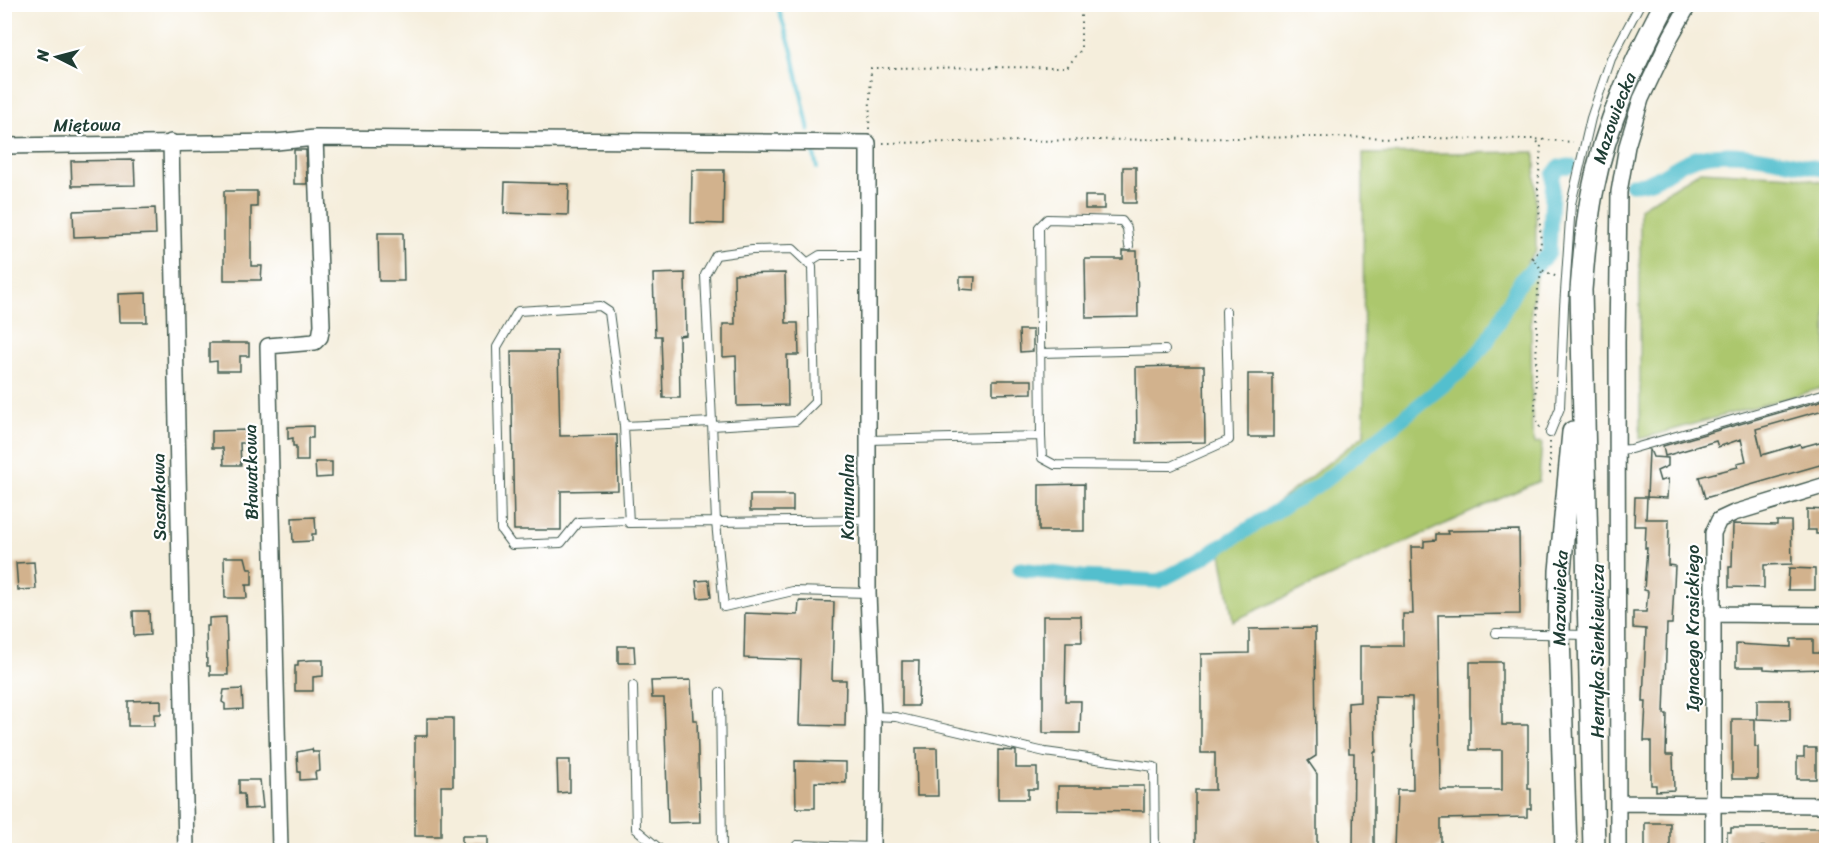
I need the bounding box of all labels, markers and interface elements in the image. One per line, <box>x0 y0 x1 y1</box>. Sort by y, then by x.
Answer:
north arrow <box>27 27 87 87</box>
text: N <box>27 48 58 64</box>
street label: Mazowiecka <box>1583 66 1646 168</box>
street label: Miętowa <box>53 108 121 142</box>
street label: Bławatkowa <box>234 424 268 520</box>
street label: Sasankowa <box>142 453 176 541</box>
street label: Komunalna <box>832 454 864 540</box>
street label: Ignacego Krasickiego <box>1677 545 1709 712</box>
street label: Mazowiecka <box>1543 548 1578 647</box>
street label: Henryka Sienkiewicza <box>1582 563 1614 738</box>

